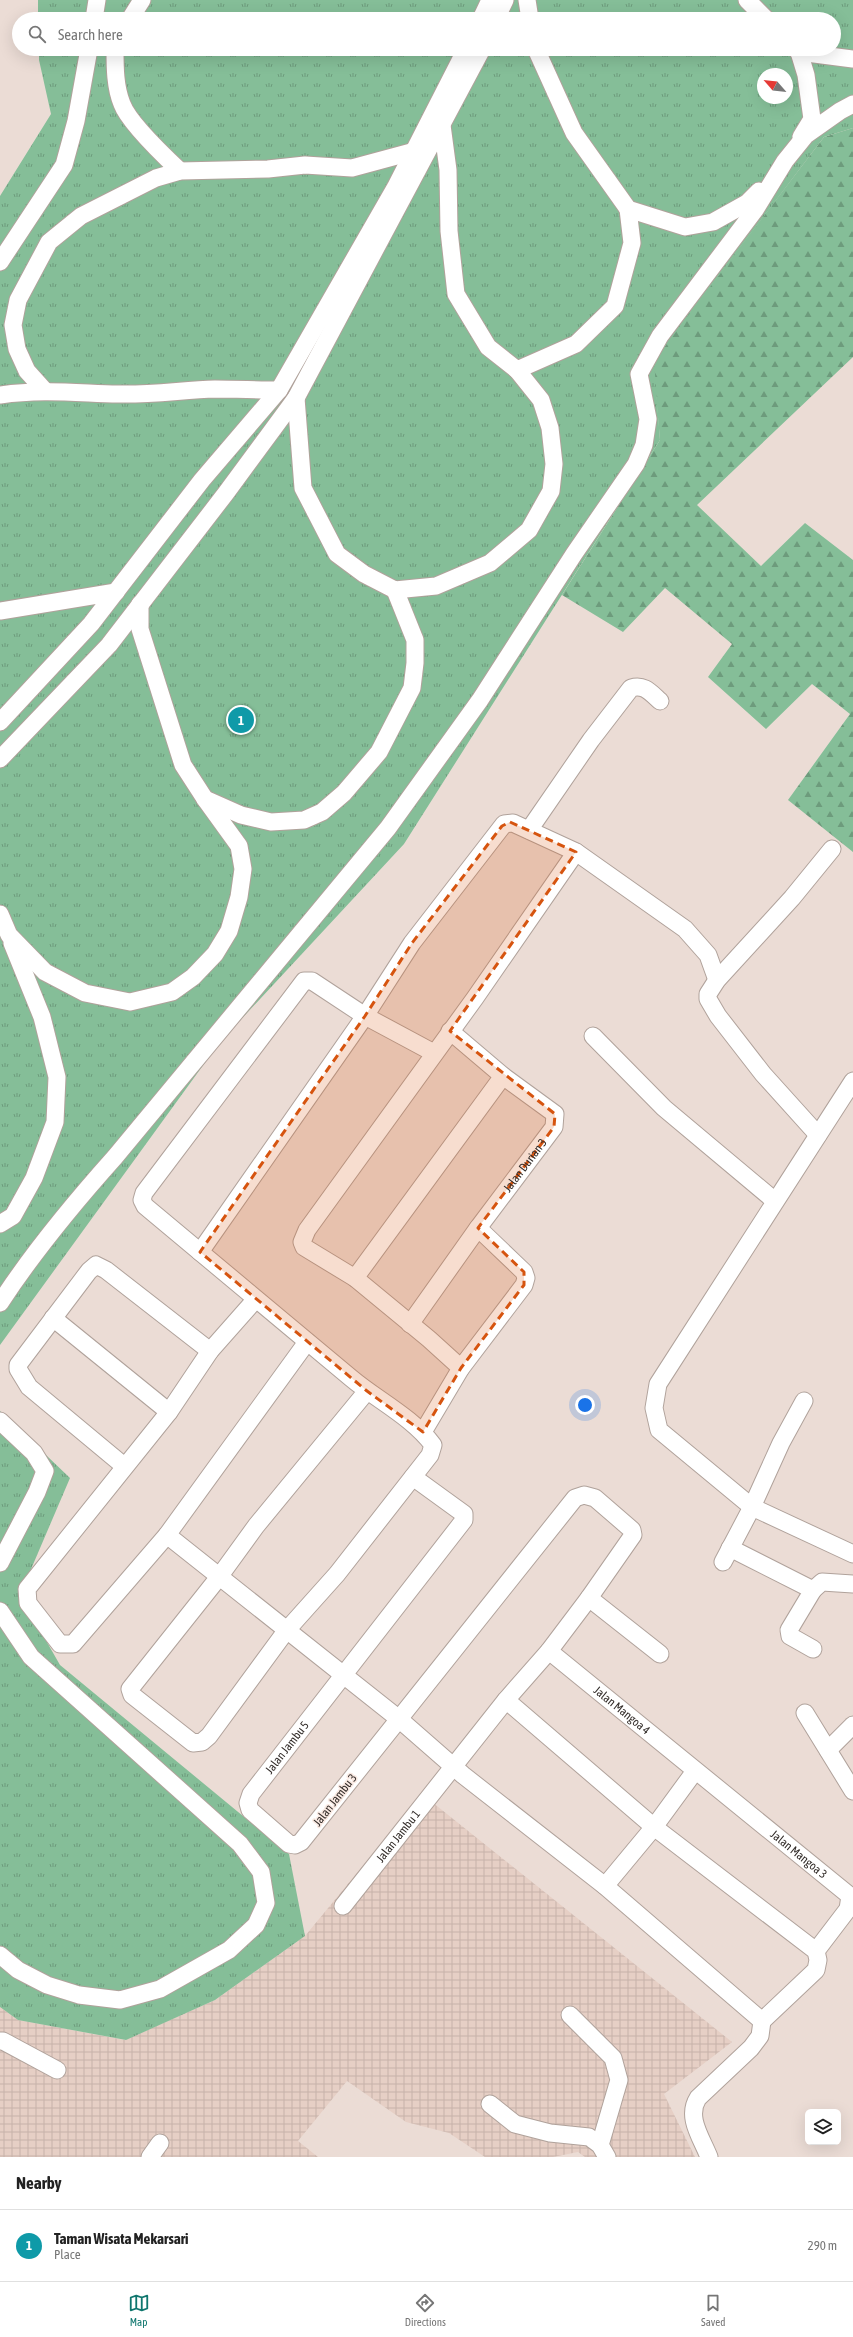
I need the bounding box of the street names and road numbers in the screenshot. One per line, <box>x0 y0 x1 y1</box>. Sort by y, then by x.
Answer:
street label: Jalan Durian 3 <box>500 1136 550 1195</box>
street label: Jalan Mangoa 4 <box>591 1683 653 1738</box>
street label: Jalan Jambu 5 <box>262 1719 312 1777</box>
street label: Jalan Jambu 3 <box>310 1771 360 1829</box>
street label: Jalan Jambu 1 <box>373 1807 423 1865</box>
street label: Jalan Mangoa 3 <box>768 1827 830 1881</box>

